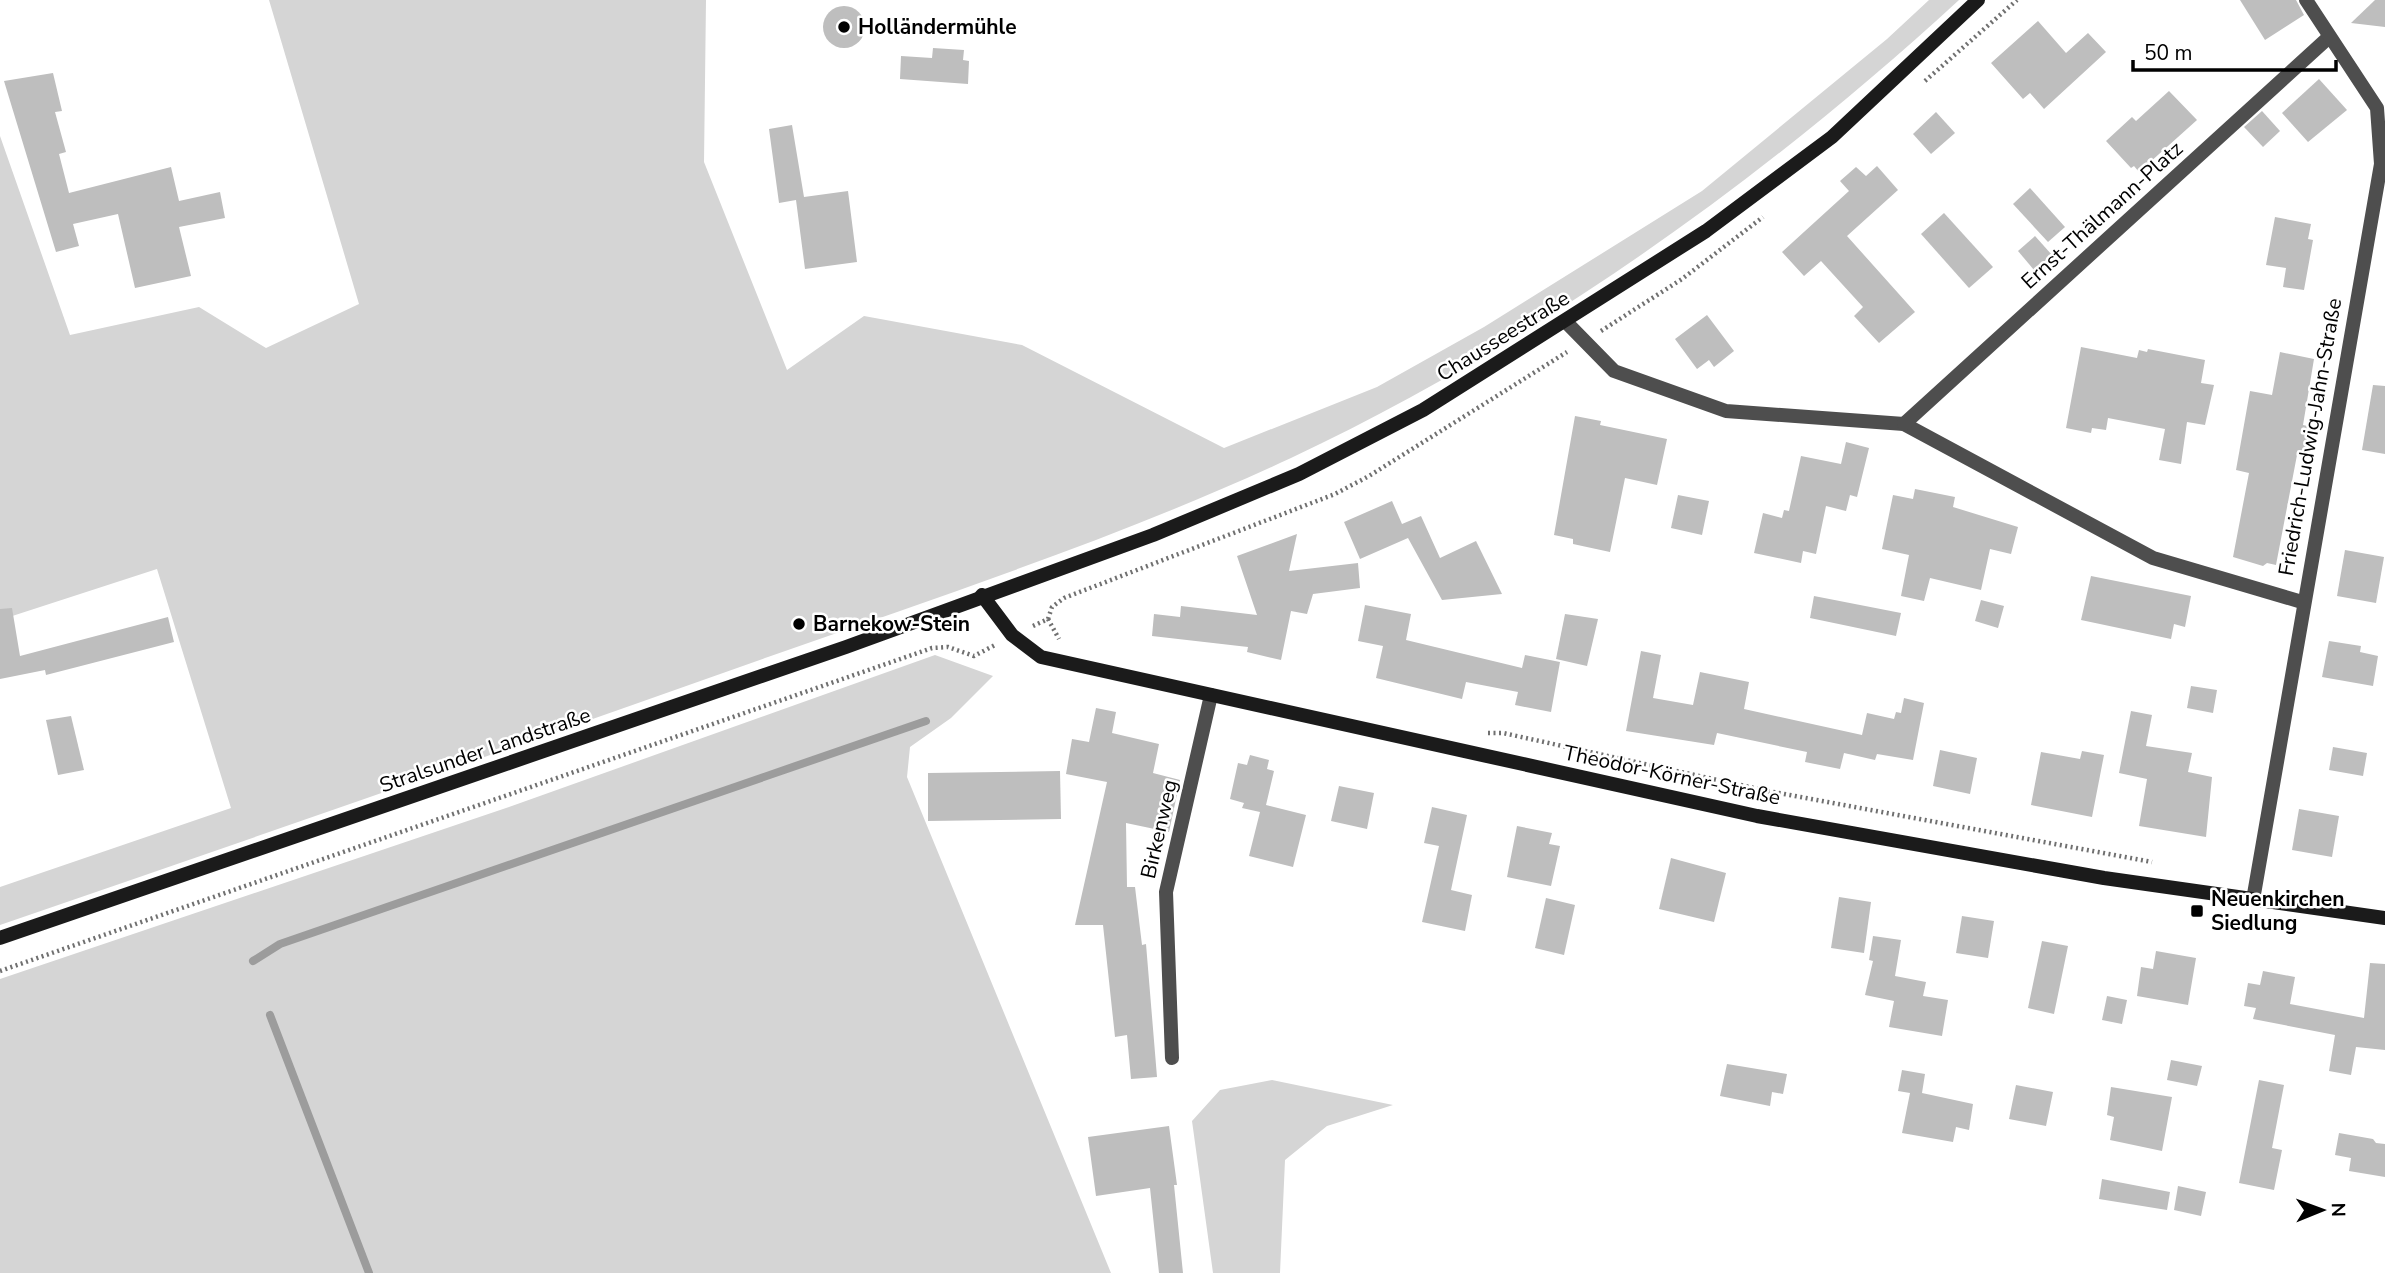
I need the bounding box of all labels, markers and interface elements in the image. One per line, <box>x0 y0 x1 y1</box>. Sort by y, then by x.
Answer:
place label: Holländermühle <box>858 13 1017 41</box>
marker: Holländermühle <box>836 19 852 35</box>
scale bar <box>2133 28 2336 72</box>
text: 50 m <box>2144 39 2193 67</box>
street label: Ernst-Thälmann-Platz <box>2015 135 2189 295</box>
street label: Chausseestraße <box>1431 284 1575 388</box>
street label: Friedrich-Ludwig-Jahn-Straße <box>2272 296 2348 578</box>
place label: Barnekow-Stein <box>813 610 970 638</box>
marker: Barnekow-Stein <box>791 616 807 632</box>
street label: Stralsunder Landstraße <box>376 701 594 799</box>
street label: Theodor-Körner-Straße <box>1561 738 1783 812</box>
street label: Birkenweg <box>1134 777 1184 881</box>
place label: Neuenkirchen Siedlung <box>2211 885 2344 937</box>
marker: Neuenkirchen Siedlung <box>2189 903 2205 919</box>
north arrow <box>2287 1175 2357 1245</box>
text: N <box>2325 1202 2351 1217</box>

